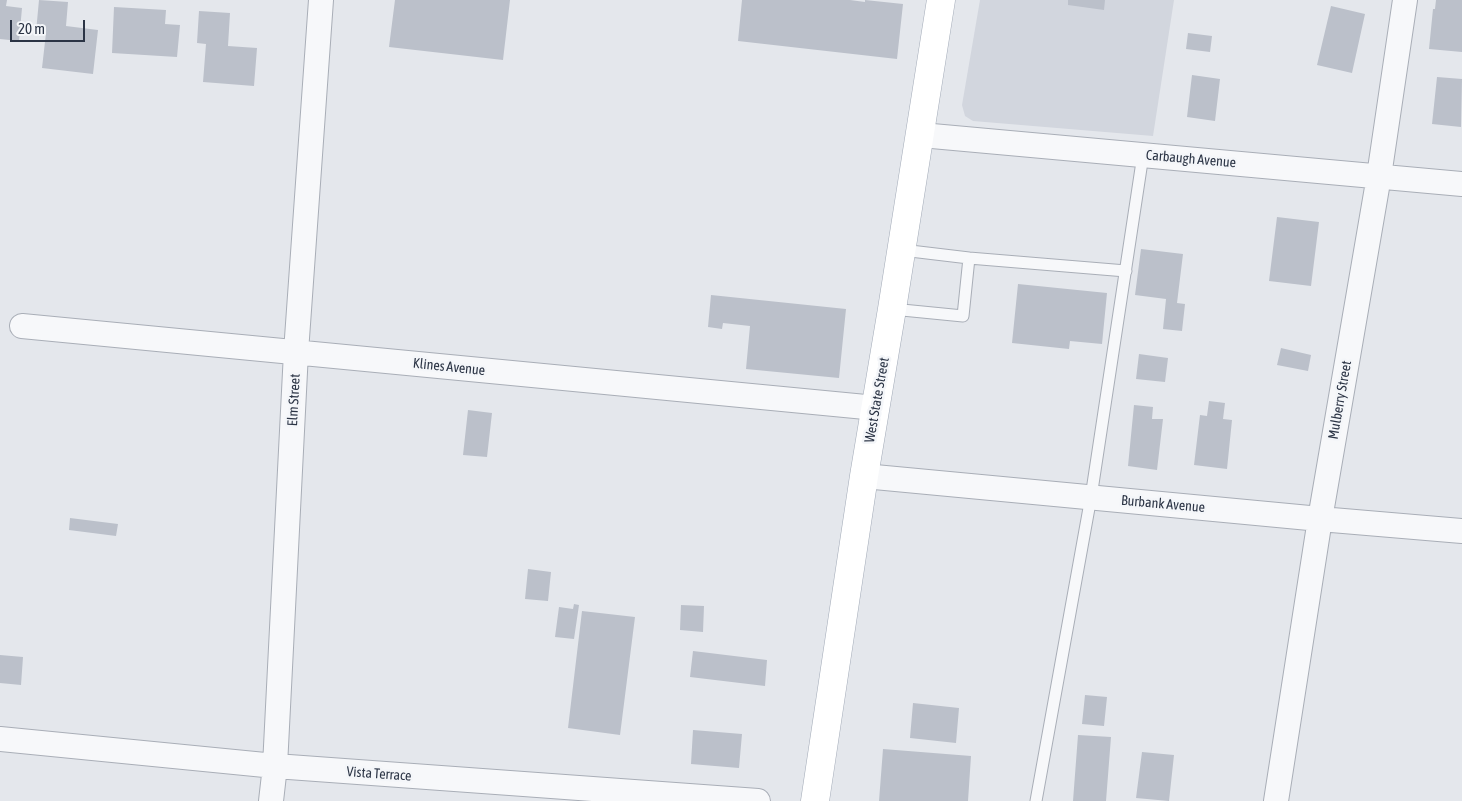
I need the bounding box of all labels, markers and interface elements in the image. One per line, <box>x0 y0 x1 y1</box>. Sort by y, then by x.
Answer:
scale bar <box>12 10 88 42</box>
text: 20 m <box>18 20 45 37</box>
street label: Carbaugh Avenue <box>1145 147 1237 171</box>
street label: Klines Avenue <box>412 355 486 379</box>
street label: West State Street <box>861 356 893 444</box>
street label: Mulberry Street <box>1325 359 1355 441</box>
street label: Elm Street <box>284 373 304 427</box>
street label: Burbank Avenue <box>1120 492 1206 516</box>
street label: Vista Terrace <box>346 763 412 785</box>

